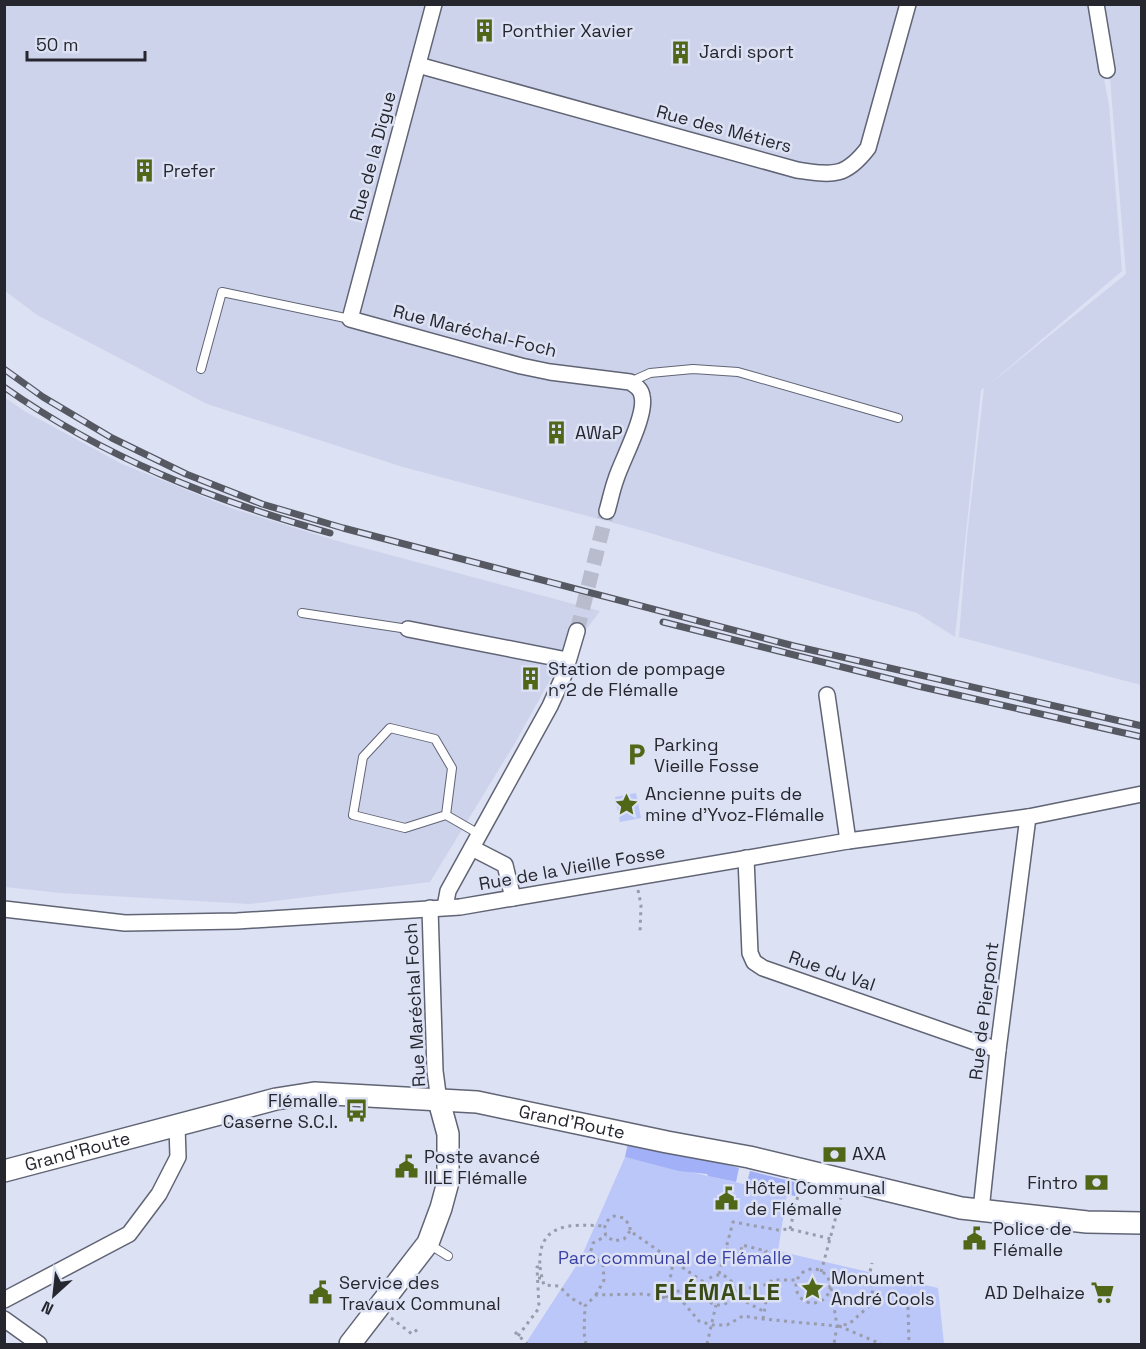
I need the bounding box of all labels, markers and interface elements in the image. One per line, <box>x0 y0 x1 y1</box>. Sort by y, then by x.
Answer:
building icon: Ponthier Xavier <box>471 18 497 44</box>
place label: Ponthier Xavier <box>502 19 633 42</box>
scale bar <box>27 24 146 62</box>
text: 50 m <box>36 33 78 56</box>
building icon: Jardi sport <box>668 39 694 65</box>
place label: Jardi sport <box>699 40 794 63</box>
street label: Rue de la Digue <box>344 88 401 223</box>
street label: Rue des Métiers <box>654 99 794 158</box>
building icon: Prefer <box>132 158 158 184</box>
place label: Prefer <box>163 159 216 182</box>
street label: Rue Maréchal-Foch <box>391 299 559 362</box>
building icon: AWaP <box>544 420 570 446</box>
place label: AWaP <box>575 421 623 444</box>
place label: Station de pompage n°2 de Flémalle <box>548 657 726 701</box>
building icon: Station de pompage n°2 de Flémalle <box>517 666 543 692</box>
place label: Parking Vieille Fosse <box>654 733 759 777</box>
parking icon: Parking Vieille Fosse <box>623 742 649 768</box>
place label: Ancienne puits de mine d'Yvoz-Flémalle <box>645 782 825 826</box>
place icon: Ancienne puits de mine d'Yvoz-Flémalle <box>614 791 640 817</box>
street label: Rue de la Vieille Fosse <box>477 840 667 895</box>
street label: Rue Maréchal Foch <box>399 922 430 1088</box>
street label: Rue de Pierpont <box>964 941 1003 1081</box>
street label: Rue du Val <box>786 945 878 996</box>
place label: Flémalle Caserne S.C.I. <box>223 1089 338 1133</box>
bus stop icon: Flémalle Caserne S.C.I. <box>343 1098 369 1124</box>
street label: Grand'Route <box>517 1099 627 1144</box>
street label: Grand'Route <box>22 1126 133 1176</box>
bank icon: AXA <box>821 1141 847 1167</box>
place label: AXA <box>852 1142 886 1165</box>
place label: Poste avancé IILE Flémalle <box>424 1145 540 1189</box>
public building icon: Poste avancé IILE Flémalle <box>393 1154 419 1180</box>
bank icon: Fintro <box>1083 1170 1109 1196</box>
place label: Fintro <box>1027 1171 1078 1194</box>
place label: Hôtel Communal de Flémalle <box>745 1176 886 1220</box>
public building icon: Hôtel Communal de Flémalle <box>714 1185 740 1211</box>
place label: Police de Flémalle <box>993 1217 1072 1261</box>
public building icon: Police de Flémalle <box>962 1226 988 1252</box>
park label: Parc communal de Flémalle <box>558 1246 792 1269</box>
north arrow <box>24 1265 84 1325</box>
place label: Monument André Cools <box>831 1266 934 1310</box>
place label: Service des Travaux Communal <box>339 1271 501 1315</box>
place icon: Monument André Cools <box>800 1275 826 1301</box>
district label: FLÉMALLE <box>655 1276 781 1307</box>
public building icon: Service des Travaux Communal <box>308 1280 334 1306</box>
supermarket icon: AD Delhaize <box>1090 1280 1116 1306</box>
place label: AD Delhaize <box>985 1281 1085 1304</box>
text: N <box>38 1296 57 1320</box>

